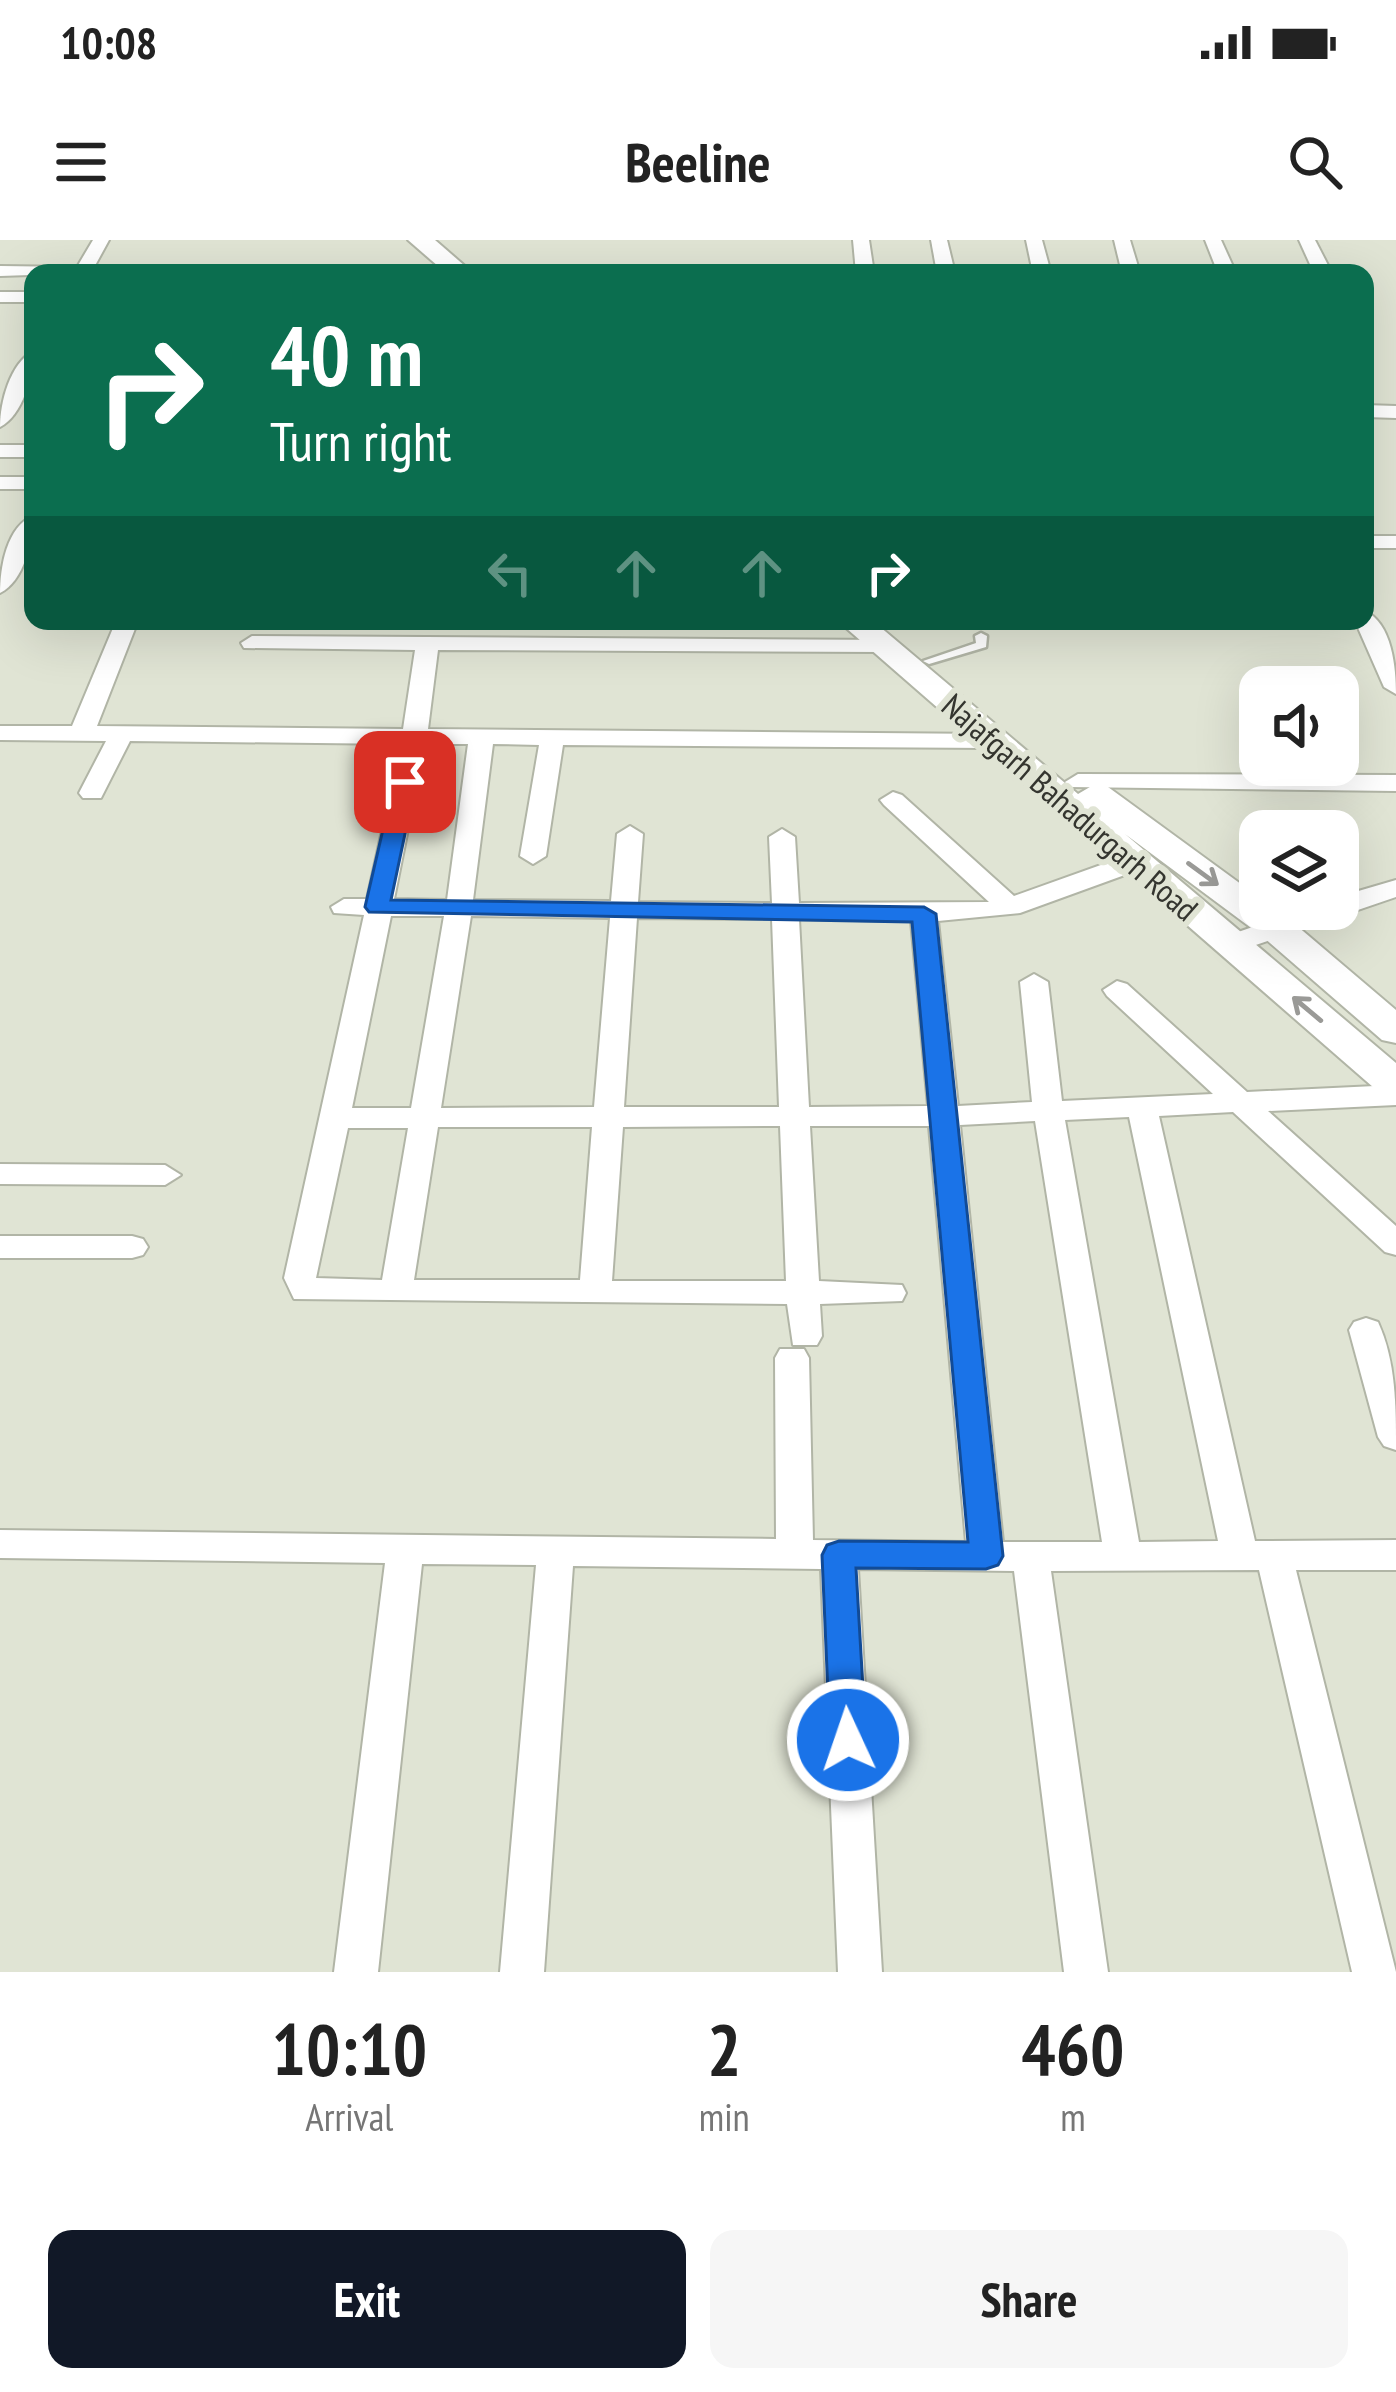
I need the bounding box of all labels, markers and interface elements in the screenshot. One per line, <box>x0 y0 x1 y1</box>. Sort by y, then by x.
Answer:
text: 10:08 <box>60 13 157 71</box>
text: Beeline <box>625 127 771 197</box>
icon: menu <box>48 129 114 195</box>
icon: search <box>1282 129 1348 195</box>
text: 40 m <box>270 300 423 409</box>
icon: right <box>72 312 228 468</box>
text: Turn right <box>270 406 451 476</box>
icon: left <box>477 540 543 606</box>
icon: ahead <box>603 540 669 606</box>
icon: ahead <box>729 540 795 606</box>
icon: right <box>855 540 921 606</box>
map controls <box>1239 666 1359 930</box>
button: sound <box>1239 666 1359 786</box>
street label: Najafgarh Bahadurgarh Road <box>933 683 1207 930</box>
pin <box>354 731 456 833</box>
icon: arrive <box>372 749 438 815</box>
button: layers <box>1239 810 1359 930</box>
one-way arrow <box>1186 861 1219 887</box>
one-way arrow <box>1292 996 1323 1023</box>
position arrow <box>785 1677 911 1803</box>
text: 10:10 <box>272 2002 427 2095</box>
text: 2 <box>707 2002 741 2095</box>
text: 460 <box>1021 2002 1124 2095</box>
text: Arrival <box>305 2091 393 2142</box>
text: min <box>699 2091 750 2142</box>
text: m <box>1060 2091 1086 2142</box>
button: Exit <box>48 2230 686 2368</box>
button: Share <box>710 2230 1348 2368</box>

